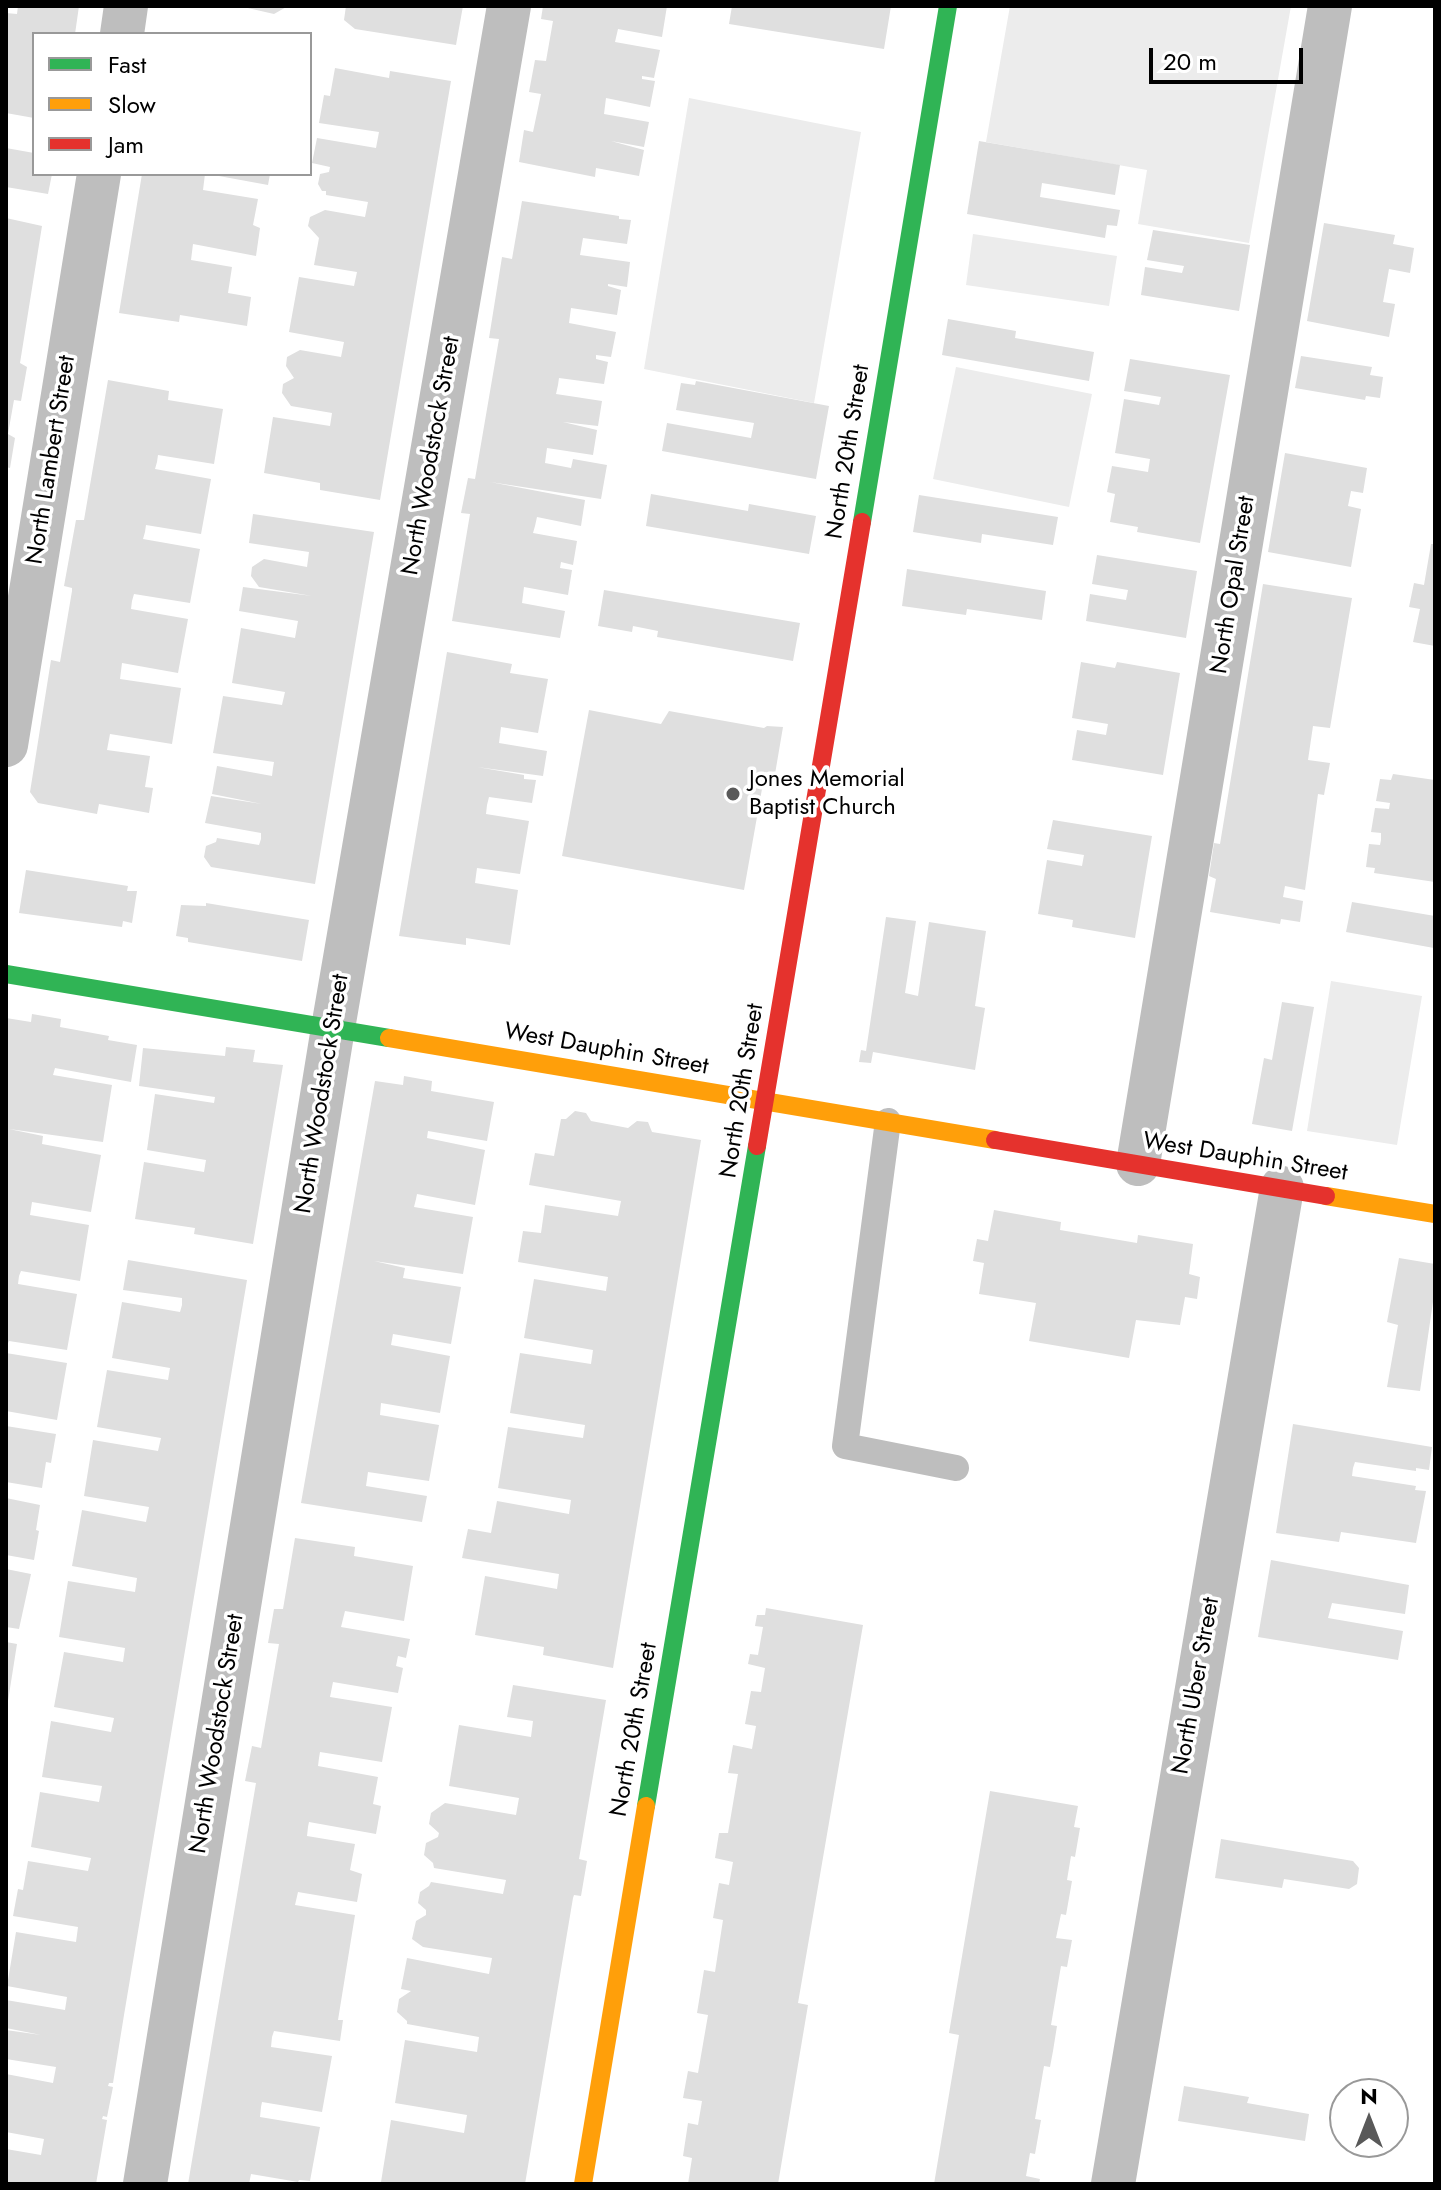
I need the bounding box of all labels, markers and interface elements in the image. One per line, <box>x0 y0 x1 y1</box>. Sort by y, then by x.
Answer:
legend <box>32 32 312 176</box>
scale bar <box>1153 32 1307 82</box>
text: 20 m <box>1163 44 1217 79</box>
text: Fast <box>108 47 146 82</box>
text: Slow <box>108 87 156 122</box>
text: Jam <box>108 127 144 162</box>
street label: North Woodstock Street <box>397 334 467 578</box>
street label: North Lambert Street <box>21 354 83 566</box>
street label: North 20th Street <box>821 363 877 541</box>
street label: North Opal Street <box>1206 494 1262 676</box>
place label: Jones Memorial Baptist Church <box>749 766 905 822</box>
marker: Jones Memorial Baptist Church <box>724 785 742 803</box>
street label: North Woodstock Street <box>290 972 356 1216</box>
street label: North 20th Street <box>715 1002 771 1180</box>
street label: West Dauphin Street <box>502 1018 710 1082</box>
street label: West Dauphin Street <box>1141 1128 1349 1188</box>
street label: North Uber Street <box>1167 1595 1227 1777</box>
street label: North Woodstock Street <box>185 1612 251 1856</box>
street label: North 20th Street <box>606 1641 664 1819</box>
north arrow <box>1329 2078 1409 2158</box>
text: N <box>1360 2080 1378 2112</box>

